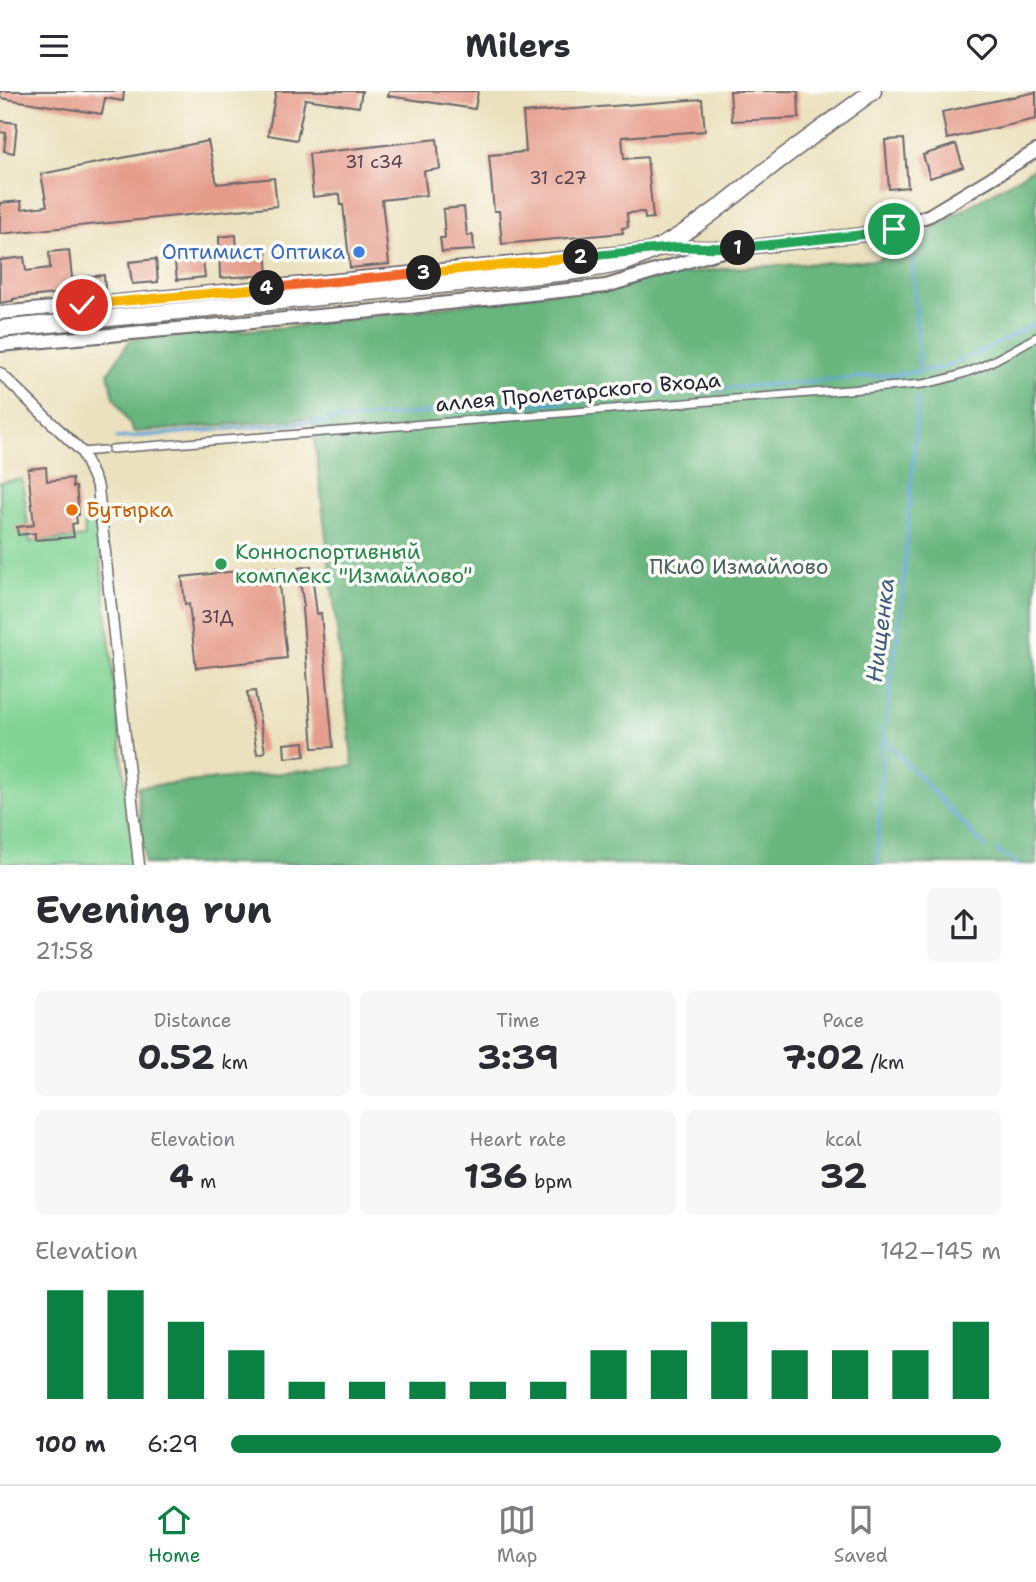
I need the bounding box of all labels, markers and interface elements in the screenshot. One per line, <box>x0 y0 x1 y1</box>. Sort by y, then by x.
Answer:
text: Milers <box>465 24 571 67</box>
icon: menu <box>35 27 73 65</box>
icon: heart <box>963 27 1001 65</box>
house number: 31 с34 <box>345 150 403 174</box>
house number: 31 с27 <box>529 166 587 190</box>
pin <box>864 199 924 259</box>
icon: arrive <box>875 210 913 248</box>
pin: 1 <box>720 231 756 265</box>
text: 1 <box>733 235 742 260</box>
place label: Оптимист Оптика <box>162 238 345 266</box>
pin: 2 <box>564 239 598 275</box>
marker: Оптимист Оптика <box>351 244 367 260</box>
text: 2 <box>574 244 587 269</box>
pin: 3 <box>406 255 442 291</box>
text: 3 <box>417 260 430 285</box>
pin: 4 <box>250 271 284 305</box>
pin <box>52 275 112 335</box>
text: 4 <box>260 275 273 300</box>
icon: check <box>63 286 101 324</box>
street label: аллея Пролетарского Входа <box>434 366 722 418</box>
place label: Бутырка <box>86 496 173 524</box>
marker: Бутырка <box>64 502 80 518</box>
place label: Конноспортивный комплекс "Измайлово" <box>235 538 473 590</box>
park label: ПКиО Измайлово <box>649 553 829 581</box>
marker: Конноспортивный комплекс "Измайлово" <box>213 556 229 572</box>
water label: Нищенка <box>859 576 901 684</box>
house number: 31Д <box>201 605 234 629</box>
text: Evening run <box>35 884 272 935</box>
button: share <box>927 888 1001 962</box>
text: 21:58 <box>35 936 94 966</box>
text: Distance <box>154 1008 232 1033</box>
text: Time <box>496 1008 540 1033</box>
text: Pace <box>822 1008 864 1033</box>
text: 0.52 <box>137 1033 215 1080</box>
text: 3:39 <box>477 1033 559 1080</box>
text: 7:02 <box>782 1033 864 1080</box>
text: km <box>215 1050 248 1075</box>
text: /km <box>864 1050 905 1075</box>
text: Elevation <box>150 1127 235 1152</box>
text: Heart rate <box>470 1127 566 1152</box>
text: kcal <box>825 1127 862 1152</box>
text: 4 <box>169 1152 193 1199</box>
text: 136 <box>464 1152 528 1199</box>
text: 32 <box>819 1152 867 1199</box>
text: m <box>193 1169 216 1194</box>
text: bpm <box>528 1169 572 1194</box>
text: Elevation <box>35 1236 138 1266</box>
text: 142–145 m <box>880 1236 1001 1266</box>
text: 100 m <box>35 1429 106 1459</box>
text: 6:29 <box>147 1429 198 1459</box>
tab: Home <box>148 1501 200 1568</box>
tab: Map <box>497 1501 537 1568</box>
tab: Saved <box>834 1501 888 1568</box>

